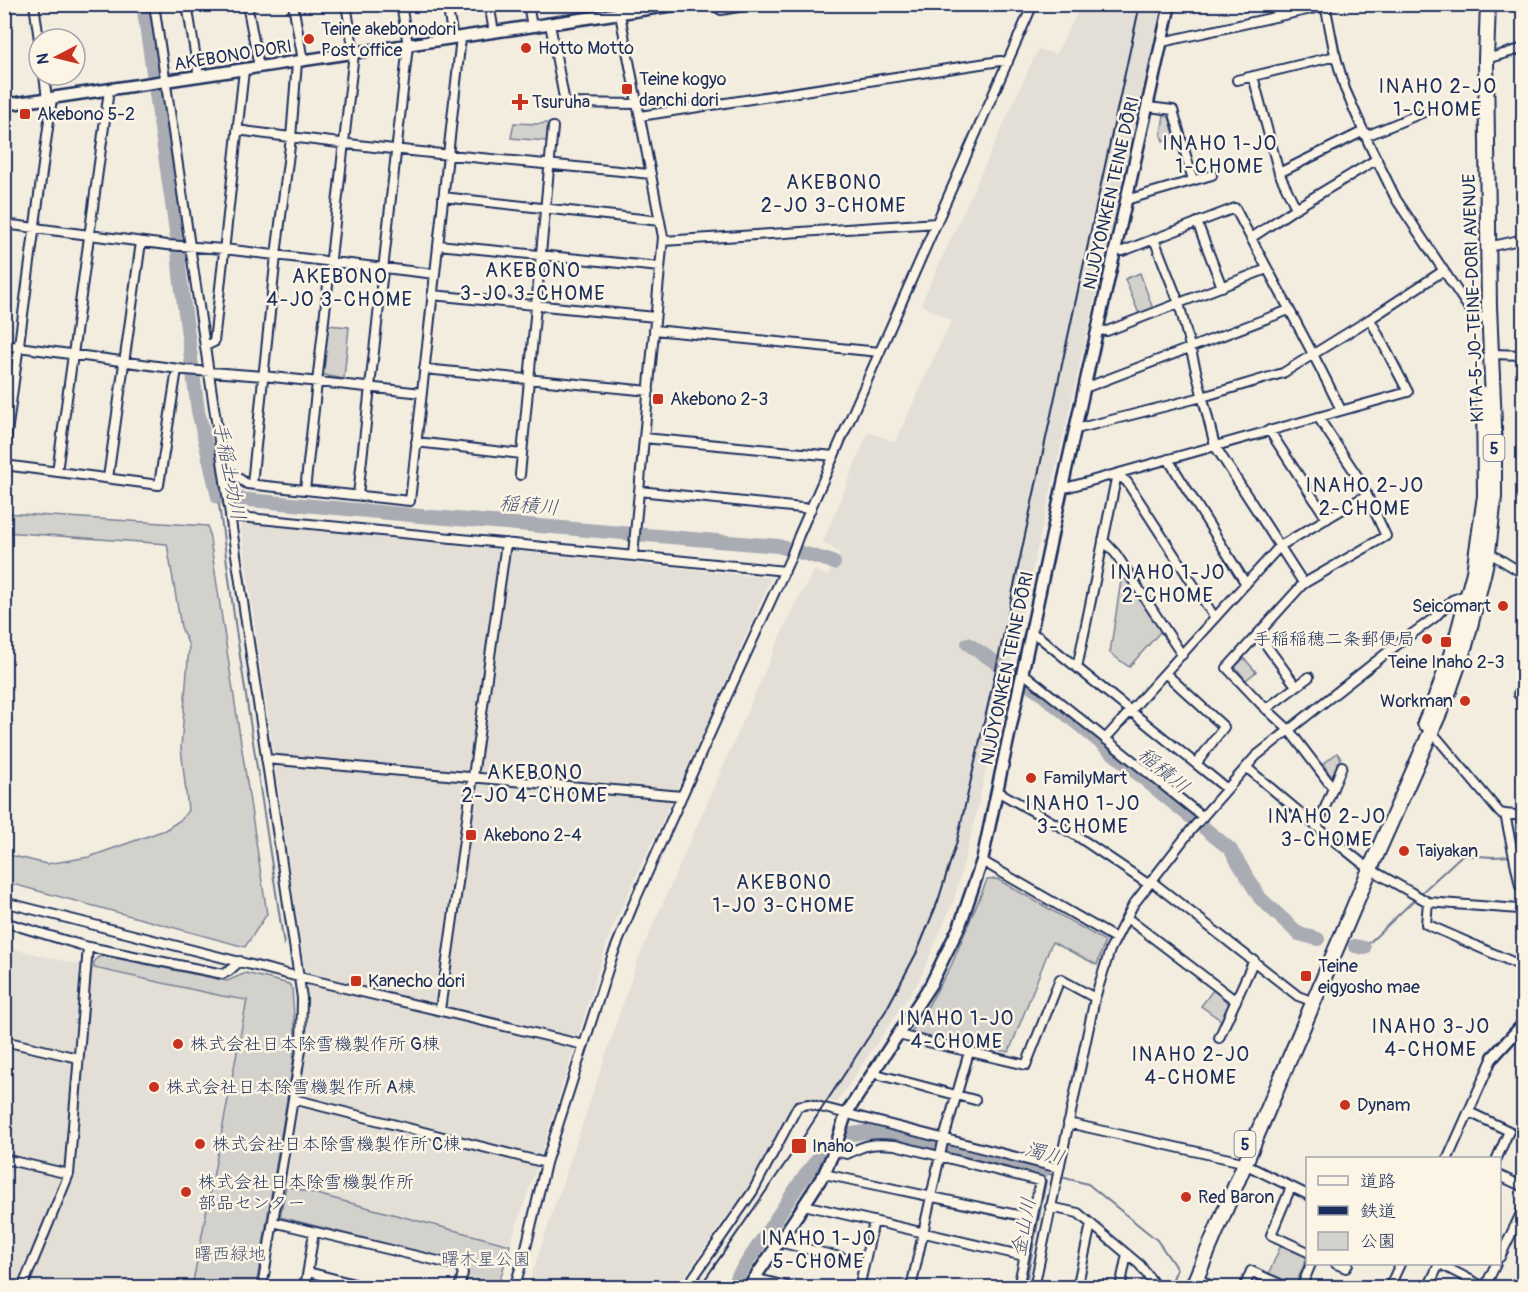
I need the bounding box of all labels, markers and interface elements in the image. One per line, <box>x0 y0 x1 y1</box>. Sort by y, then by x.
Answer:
place label: Teine akebonodori Post office <box>321 18 456 62</box>
north arrow <box>27 27 87 87</box>
marker: Teine akebonodori Post office <box>302 32 316 46</box>
street label: AKEBONO DORI <box>172 35 294 76</box>
place label: Hotto Motto <box>538 37 634 60</box>
marker: Hotto Motto <box>519 41 533 55</box>
text: N <box>32 52 54 65</box>
place label: Teine kogyo danchi dori <box>639 68 727 112</box>
district label: INAHO 2-JO 1-CHOME <box>1379 74 1497 122</box>
marker: Teine kogyo danchi dori <box>620 82 634 96</box>
place label: Tsuruha <box>532 91 590 114</box>
street label: NIJŪYONKEN TEINE DŌRI <box>1078 94 1145 292</box>
marker: Tsuruha <box>513 95 527 109</box>
place label: Akebono 5-2 <box>37 103 135 126</box>
marker: Akebono 5-2 <box>18 107 32 121</box>
district label: INAHO 1-JO 1-CHOME <box>1162 131 1278 179</box>
district label: AKEBONO 2-JO 3-CHOME <box>761 170 907 218</box>
street label: KITA-5-JO-TEINE-DORI AVENUE <box>1458 173 1489 423</box>
district label: AKEBONO 3-JO 3-CHOME <box>460 258 606 306</box>
district label: AKEBONO 4-JO 3-CHOME <box>267 264 413 312</box>
place label: Akebono 2-3 <box>670 388 768 411</box>
marker: Akebono 2-3 <box>651 392 665 406</box>
water label: 手稲土功川 <box>208 420 251 523</box>
road number: 5 <box>1484 435 1504 461</box>
district label: INAHO 2-JO 2-CHOME <box>1306 473 1424 521</box>
water label: 稲積川 <box>498 490 560 521</box>
district label: INAHO 1-JO 2-CHOME <box>1110 560 1226 608</box>
street label: NIJŪYONKEN TEINE DŌRI <box>976 569 1039 767</box>
place label: Seicomart <box>1412 595 1492 618</box>
marker: Seicomart <box>1496 599 1510 613</box>
place label: 手稲稲穂二条郵便局 <box>1253 628 1415 651</box>
marker: 手稲稲穂二条郵便局 <box>1420 632 1434 646</box>
marker: Teine Inaho 2-3 <box>1439 635 1453 649</box>
place label: Teine Inaho 2-3 <box>1387 651 1505 674</box>
place label: Workman <box>1380 690 1453 713</box>
marker: Workman <box>1458 694 1472 708</box>
water label: 稲積川 <box>1133 742 1195 799</box>
district label: AKEBONO 2-JO 4-CHOME <box>462 760 608 808</box>
place label: FamilyMart <box>1043 767 1128 790</box>
marker: FamilyMart <box>1024 771 1038 785</box>
district label: INAHO 1-JO 3-CHOME <box>1025 791 1141 839</box>
district label: INAHO 2-JO 3-CHOME <box>1268 804 1386 852</box>
place label: Akebono 2-4 <box>483 824 582 847</box>
marker: Akebono 2-4 <box>464 828 478 842</box>
place label: Taiyakan <box>1416 840 1478 863</box>
marker: Taiyakan <box>1397 844 1411 858</box>
district label: AKEBONO 1-JO 3-CHOME <box>712 870 856 918</box>
place label: Teine eigyosho mae <box>1318 955 1420 999</box>
marker: Teine eigyosho mae <box>1299 969 1313 983</box>
place label: Kanecho dori <box>368 970 465 993</box>
marker: Kanecho dori <box>349 974 363 988</box>
district label: INAHO 1-JO 4-CHOME <box>899 1006 1015 1054</box>
district label: INAHO 3-JO 4-CHOME <box>1372 1014 1490 1062</box>
place label: 株式会社日本除雪機製作所 G棟 <box>190 1033 440 1056</box>
marker: 株式会社日本除雪機製作所 G棟 <box>171 1037 185 1051</box>
district label: INAHO 2-JO 4-CHOME <box>1132 1042 1250 1090</box>
place label: 株式会社日本除雪機製作所 A棟 <box>166 1076 416 1099</box>
marker: 株式会社日本除雪機製作所 A棟 <box>147 1080 161 1094</box>
place label: Dynam <box>1357 1094 1411 1117</box>
marker: Dynam <box>1338 1098 1352 1112</box>
road number: 5 <box>1234 1131 1256 1157</box>
place label: 株式会社日本除雪機製作所 C棟 <box>212 1133 461 1156</box>
place label: Inaho <box>812 1135 854 1158</box>
water label: 濁川 <box>1022 1136 1067 1171</box>
marker: 株式会社日本除雪機製作所 C棟 <box>193 1137 207 1151</box>
marker: Inaho <box>790 1137 808 1155</box>
legend <box>1306 1157 1501 1265</box>
text: 道路 <box>1360 1170 1396 1193</box>
place label: 株式会社日本除雪機製作所 部品センター <box>198 1171 414 1215</box>
marker: 株式会社日本除雪機製作所 部品センター <box>179 1185 193 1199</box>
place label: Red Baron <box>1198 1186 1274 1209</box>
marker: Red Baron <box>1179 1190 1193 1204</box>
water label: 金山川 <box>1005 1195 1041 1259</box>
text: 鉄道 <box>1360 1200 1396 1223</box>
district label: INAHO 1-JO 5-CHOME <box>761 1226 877 1274</box>
text: 公園 <box>1360 1230 1396 1253</box>
park label: 曙西緑地 <box>194 1243 266 1266</box>
park label: 曙木星公園 <box>441 1248 531 1271</box>

